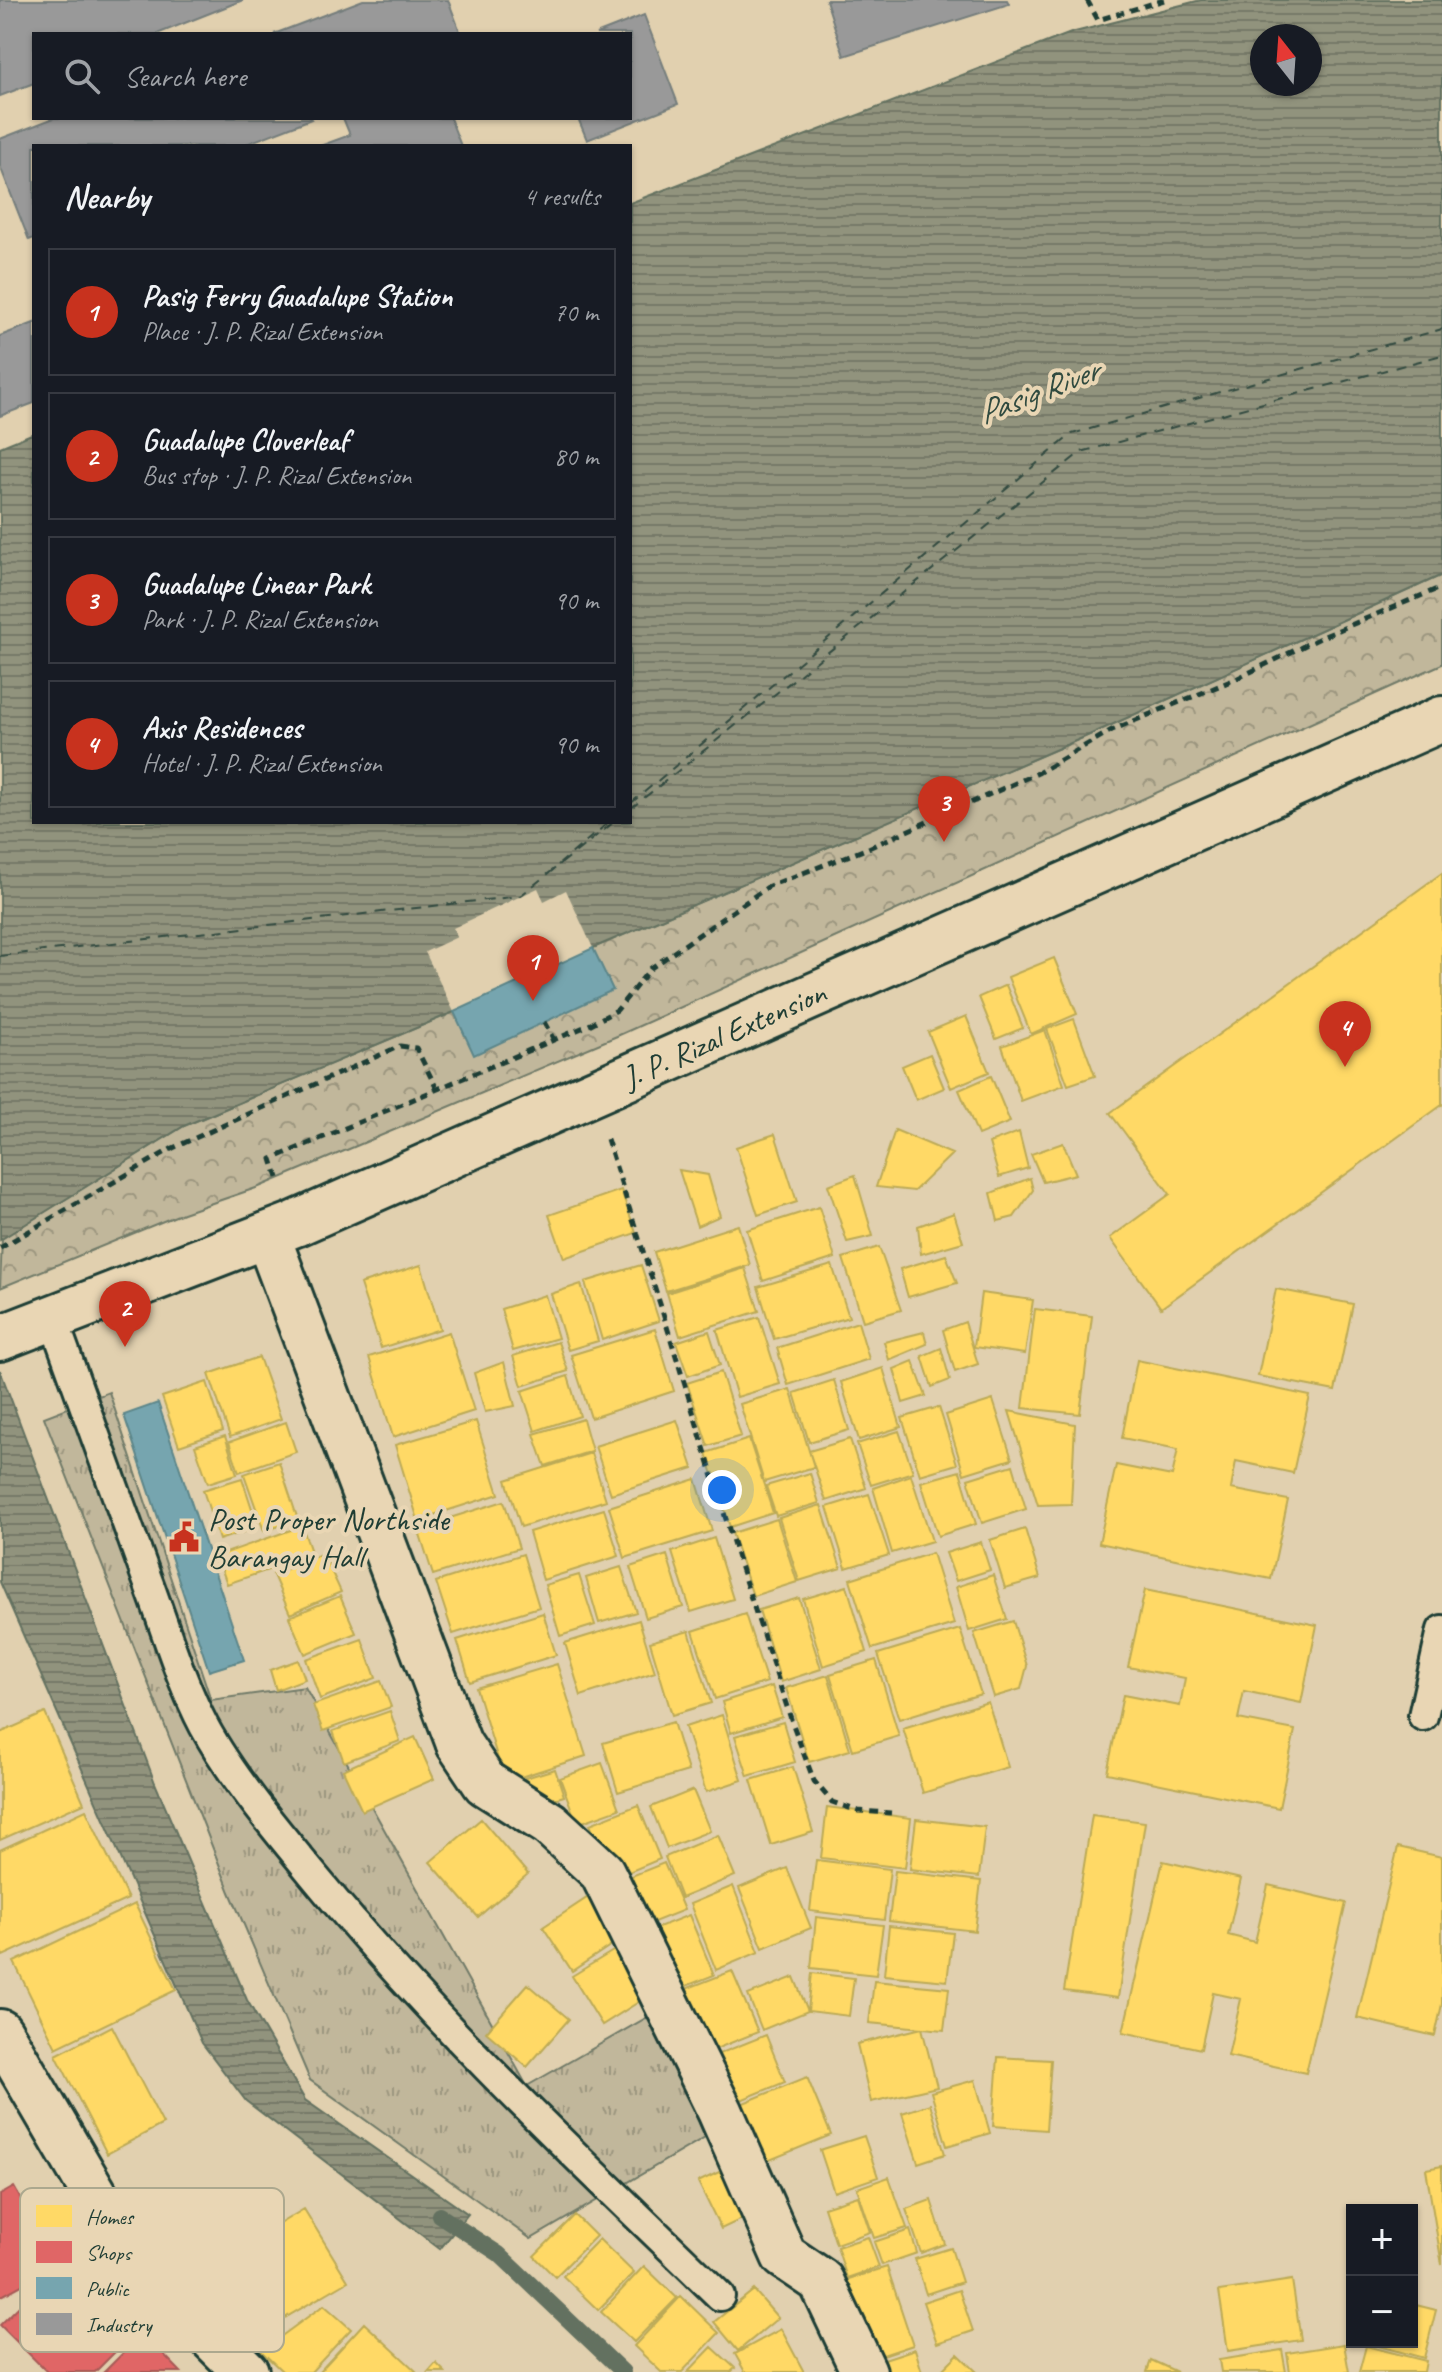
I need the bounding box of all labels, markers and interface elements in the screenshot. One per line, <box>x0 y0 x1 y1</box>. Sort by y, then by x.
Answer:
north arrow <box>1250 24 1322 96</box>
search box <box>32 32 632 120</box>
icon: search <box>60 54 104 98</box>
text: Search here <box>124 57 246 95</box>
text: Nearby <box>64 175 150 218</box>
text: 4 results <box>524 180 600 213</box>
text: Pasig Ferry Guadalupe Station <box>142 277 452 315</box>
text: 1 <box>86 296 98 329</box>
text: 70 m <box>554 296 598 329</box>
text: Place · J. P. Rizal Extension <box>142 315 382 348</box>
water label: Pasig River <box>972 346 1110 434</box>
text: Guadalupe Cloverleaf <box>142 421 348 459</box>
text: 2 <box>86 440 98 473</box>
text: 80 m <box>554 440 598 473</box>
text: Bus stop · J. P. Rizal Extension <box>142 459 411 492</box>
text: Guadalupe Linear Park <box>142 565 370 603</box>
text: 3 <box>86 584 98 617</box>
text: 90 m <box>554 584 598 617</box>
text: Park · J. P. Rizal Extension <box>142 603 378 636</box>
text: Axis Residences <box>142 709 302 747</box>
text: 4 <box>86 728 98 761</box>
text: 90 m <box>554 728 598 761</box>
text: Hotel · J. P. Rizal Extension <box>142 747 382 780</box>
pin: 3 <box>918 776 970 842</box>
pin: 1 <box>507 935 559 1001</box>
street label: J. P. Rizal Extension <box>614 971 833 1099</box>
pin: 4 <box>1319 1001 1371 1067</box>
pin: 2 <box>99 1281 151 1347</box>
your location <box>702 1470 742 1510</box>
place label: Post Proper Northside Barangay Hall <box>208 1499 451 1577</box>
public building icon: Post Proper Northside Barangay Hall <box>167 1520 201 1554</box>
legend <box>20 2188 284 2352</box>
text: Homes <box>86 2203 135 2231</box>
map controls <box>1346 2204 1418 2348</box>
button: + <box>1346 2204 1418 2276</box>
text: Shops <box>86 2239 133 2267</box>
text: Public <box>86 2275 130 2303</box>
button: − <box>1346 2276 1418 2348</box>
text: Industry <box>86 2311 154 2339</box>

